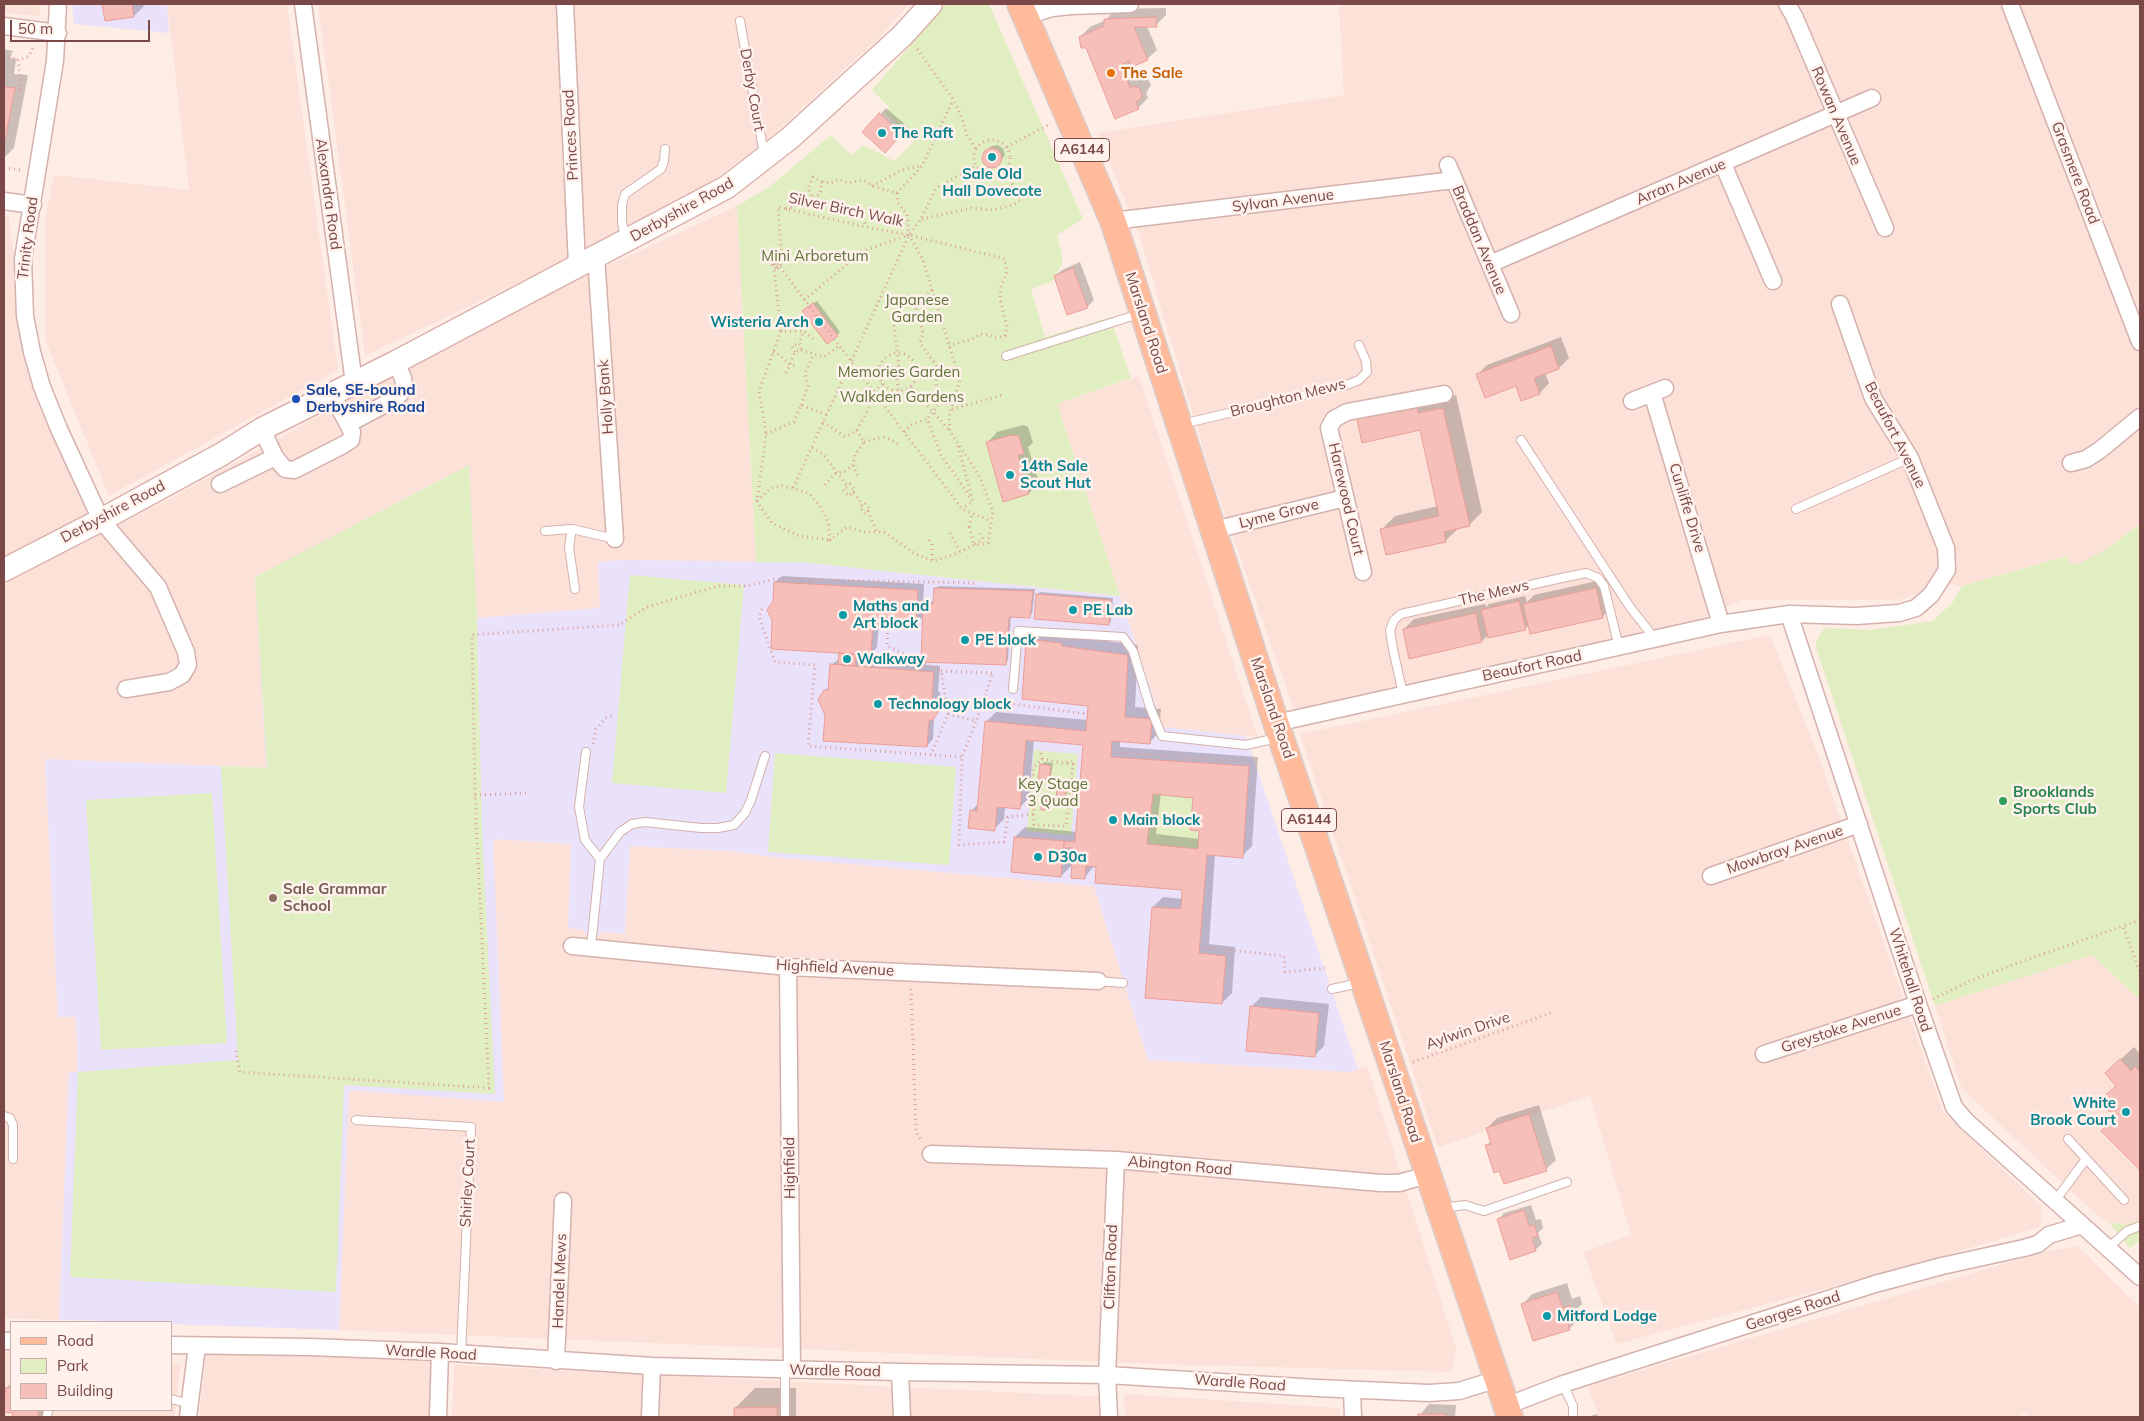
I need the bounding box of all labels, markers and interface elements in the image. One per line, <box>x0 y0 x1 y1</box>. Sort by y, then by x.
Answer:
scale bar <box>12 10 152 42</box>
text: 50 m <box>18 19 53 38</box>
street label: Derby Court <box>736 47 768 133</box>
place label: The Sale <box>1121 64 1183 82</box>
street label: Rowan Avenue <box>1807 64 1865 168</box>
marker: The Sale <box>1105 67 1117 79</box>
street label: Princes Road <box>560 89 582 181</box>
street label: Grasmere Road <box>2047 119 2103 227</box>
place label: The Raft <box>892 124 953 142</box>
marker: The Raft <box>876 127 888 139</box>
street label: Alexandra Road <box>311 137 345 251</box>
road number: A6144 <box>1054 138 1110 162</box>
marker: Sale Old Hall Dovecote <box>986 151 998 163</box>
street label: Arran Avenue <box>1633 155 1729 209</box>
place label: Sale Old Hall Dovecote <box>942 165 1042 200</box>
street label: Derbyshire Road <box>627 174 737 246</box>
street label: Braddan Avenue <box>1448 183 1510 297</box>
street label: Sylvan Avenue <box>1231 186 1335 216</box>
street label: Silver Birch Walk <box>787 189 905 231</box>
street label: Trinity Road <box>14 196 42 280</box>
park label: Mini Arboretum <box>761 247 869 265</box>
street label: Marsland Road <box>1121 270 1171 376</box>
park label: Japanese Garden <box>885 291 949 326</box>
place label: Wisteria Arch <box>710 313 809 331</box>
marker: Wisteria Arch <box>813 316 825 328</box>
street label: Holly Bank <box>594 359 618 435</box>
park label: Memories Garden <box>838 363 960 381</box>
street label: Broughton Mews <box>1228 375 1348 421</box>
street label: Beaufort Avenue <box>1860 379 1930 491</box>
place label: Sale, SE-bound Derbyshire Road <box>306 381 425 416</box>
park label: Walkden Gardens <box>840 388 964 406</box>
marker: Sale, SE-bound Derbyshire Road <box>290 393 302 405</box>
street label: Harewood Court <box>1324 441 1368 557</box>
place label: 14th Sale Scout Hut <box>1020 457 1091 492</box>
street label: Cunliffe Drive <box>1665 461 1709 555</box>
marker: 14th Sale Scout Hut <box>1004 469 1016 481</box>
street label: Derbyshire Road <box>58 477 168 547</box>
street label: Lyme Grove <box>1237 495 1321 533</box>
street label: The Mews <box>1457 576 1531 610</box>
place label: Maths and Art block <box>853 597 929 632</box>
place label: PE Lab <box>1083 601 1133 619</box>
marker: PE Lab <box>1067 604 1079 616</box>
marker: Maths and Art block <box>837 609 849 621</box>
place label: PE block <box>975 631 1036 649</box>
marker: PE block <box>959 634 971 646</box>
street label: Beaufort Road <box>1481 647 1583 685</box>
place label: Walkway <box>857 650 925 668</box>
marker: Walkway <box>841 653 853 665</box>
street label: Marsland Road <box>1246 655 1298 761</box>
place label: Technology block <box>888 695 1011 713</box>
marker: Technology block <box>872 698 884 710</box>
park label: Key Stage 3 Quad <box>1018 775 1088 810</box>
place label: Brooklands Sports Club <box>2013 783 2097 818</box>
marker: Brooklands Sports Club <box>1997 795 2009 807</box>
road number: A6144 <box>1282 808 1336 832</box>
place label: Main block <box>1123 811 1200 829</box>
marker: Main block <box>1107 814 1119 826</box>
street label: Mowbray Avenue <box>1724 822 1846 878</box>
place label: D30a <box>1048 848 1087 866</box>
marker: D30a <box>1032 851 1044 863</box>
place label: Sale Grammar School <box>283 880 387 915</box>
marker: Sale Grammar School <box>267 892 279 904</box>
street label: Whitehall Road <box>1885 926 1935 1034</box>
street label: Highfield Avenue <box>775 956 895 980</box>
street label: Greystoke Avenue <box>1779 1001 1903 1057</box>
street label: Aylwin Drive <box>1424 1008 1512 1054</box>
street label: Marsland Road <box>1375 1039 1425 1145</box>
place label: White Brook Court <box>2030 1094 2116 1129</box>
marker: White Brook Court <box>2120 1106 2132 1118</box>
street label: Highfield <box>780 1137 800 1199</box>
street label: Shirley Court <box>457 1138 479 1228</box>
street label: Abington Road <box>1127 1152 1233 1180</box>
street label: Clifton Road <box>1101 1224 1121 1310</box>
street label: Handel Mews <box>549 1233 571 1329</box>
street label: Georges Road <box>1743 1287 1843 1335</box>
place label: Mitford Lodge <box>1557 1307 1657 1325</box>
marker: Mitford Lodge <box>1541 1310 1553 1322</box>
legend <box>10 1321 172 1411</box>
text: Road <box>57 1331 94 1350</box>
street label: Wardle Road <box>385 1342 477 1364</box>
text: Park <box>57 1356 89 1375</box>
street label: Wardle Road <box>789 1361 881 1381</box>
street label: Wardle Road <box>1194 1371 1286 1395</box>
text: Building <box>57 1381 113 1400</box>

